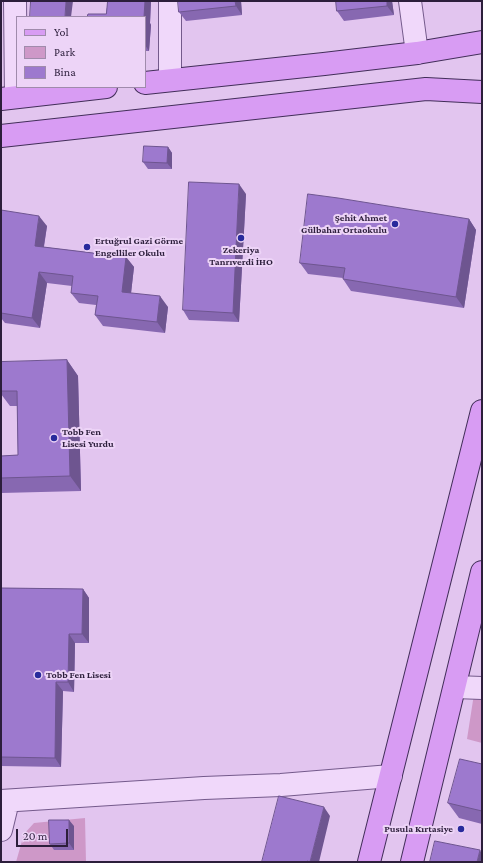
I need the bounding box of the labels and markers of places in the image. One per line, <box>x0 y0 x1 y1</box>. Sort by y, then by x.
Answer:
place label: Şehit Ahmet Gülbahar Ortaokulu <box>301 212 387 236</box>
marker: Şehit Ahmet Gülbahar Ortaokulu <box>390 219 400 229</box>
marker: Zekeriya Tanrıverdi İHO <box>236 233 246 243</box>
place label: Ertuğrul Gazi Görme Engelliler Okulu <box>95 235 183 258</box>
marker: Ertuğrul Gazi Görme Engelliler Okulu <box>82 242 92 252</box>
place label: Zekeriya Tanrıverdi İHO <box>209 244 273 268</box>
place label: Tobb Fen Lisesi Yurdu <box>62 426 114 450</box>
marker: Tobb Fen Lisesi Yurdu <box>49 433 59 443</box>
place label: Tobb Fen Lisesi <box>46 669 111 681</box>
marker: Tobb Fen Lisesi <box>33 670 43 680</box>
place label: Pusula Kırtasiye <box>384 823 453 835</box>
marker: Pusula Kırtasiye <box>456 824 466 834</box>

